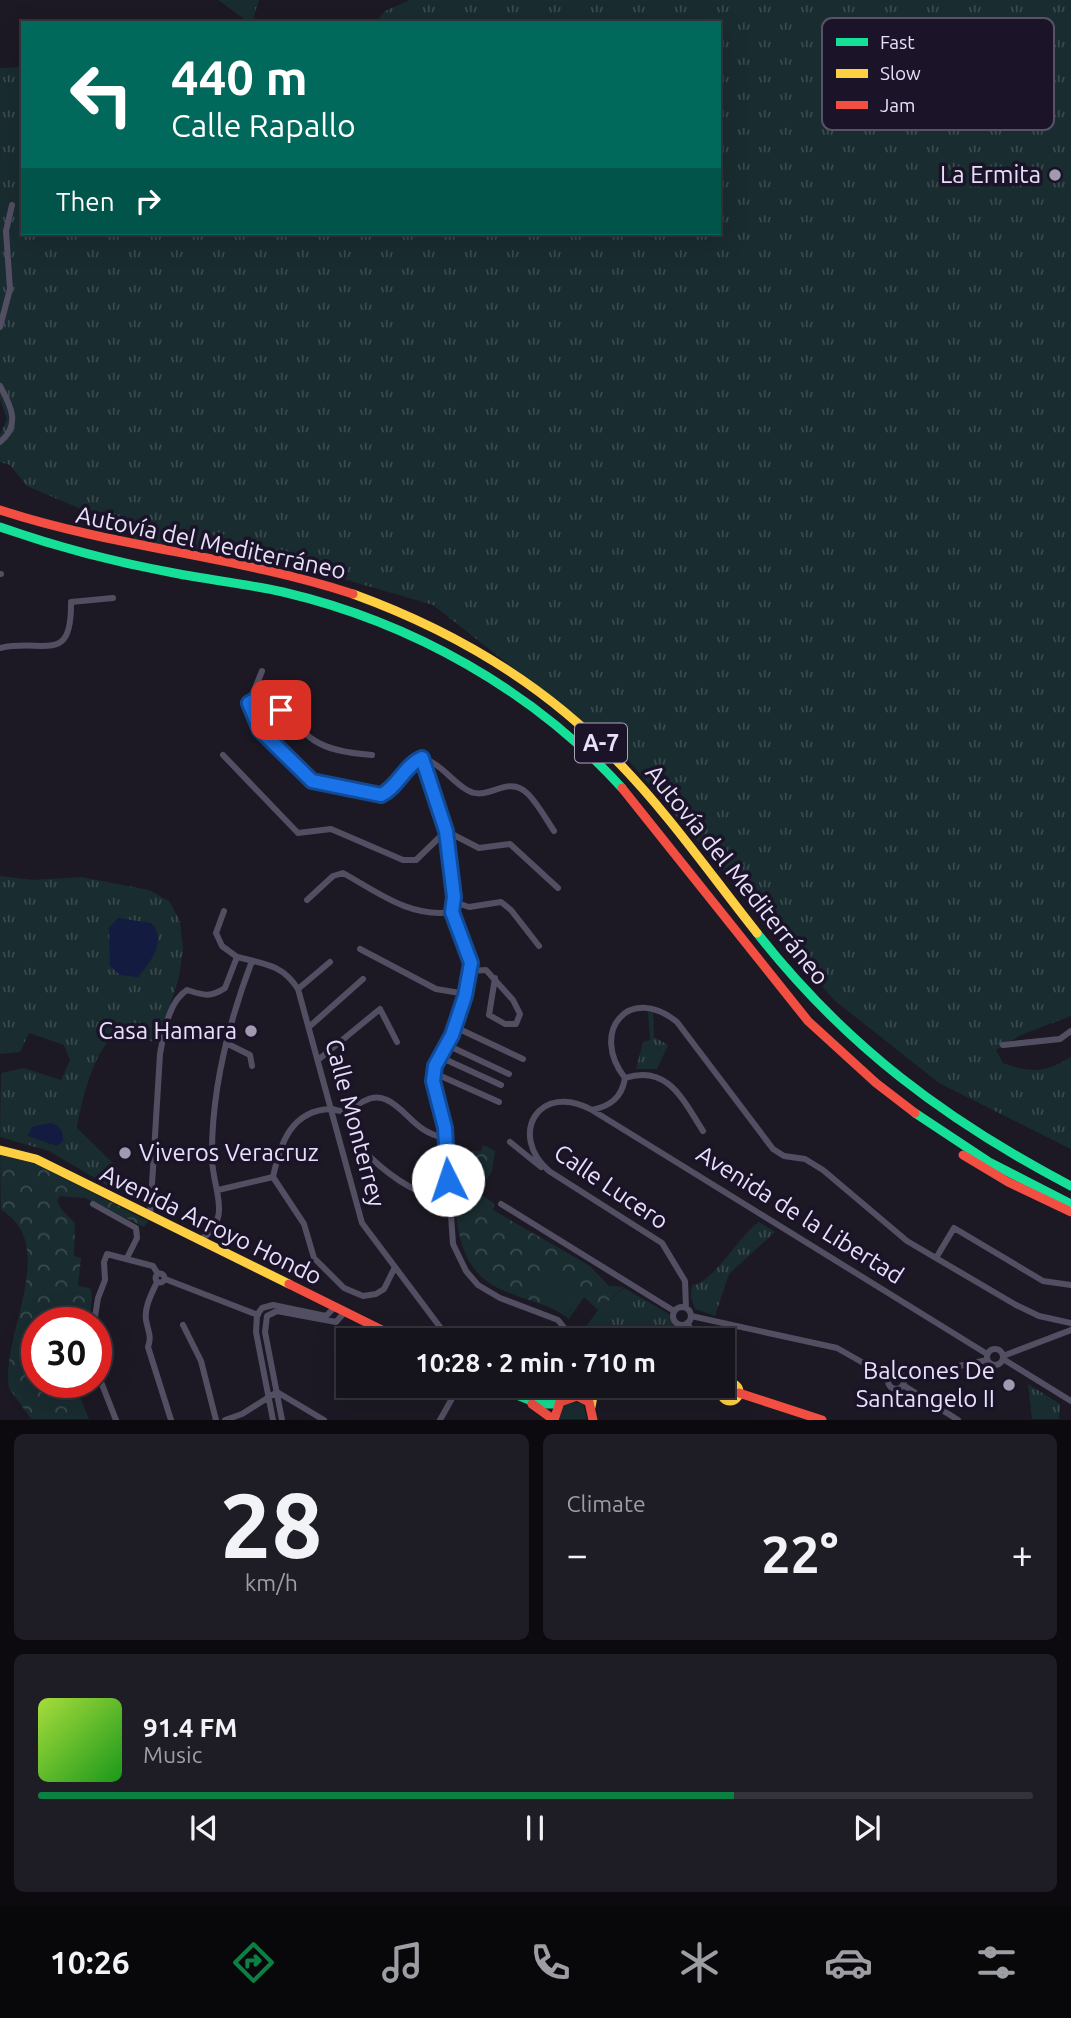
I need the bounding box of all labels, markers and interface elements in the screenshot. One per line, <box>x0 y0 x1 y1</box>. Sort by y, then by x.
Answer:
legend <box>822 18 1054 130</box>
text: Fast <box>880 31 915 53</box>
icon: left <box>56 49 147 140</box>
text: 440 m <box>171 49 308 104</box>
text: Slow <box>880 62 921 84</box>
text: Jam <box>880 94 916 116</box>
text: Calle Rapallo <box>171 107 356 143</box>
place label: La Ermita <box>940 161 1041 188</box>
marker: La Ermita <box>1047 167 1063 183</box>
icon: right <box>129 182 167 220</box>
text: Then <box>56 187 115 216</box>
street label: Autovía del Mediterráneo <box>74 501 349 584</box>
pin <box>251 680 311 740</box>
icon: arrive <box>262 691 300 729</box>
road number: A-7 <box>575 723 627 762</box>
street label: Autovía del Mediterráneo <box>640 759 834 990</box>
place label: Casa Hamara <box>98 1017 237 1044</box>
marker: Casa Hamara <box>243 1023 259 1039</box>
street label: Calle Monterrey <box>320 1036 391 1210</box>
place label: Viveros Veracruz <box>139 1139 319 1166</box>
street label: Calle Lucero <box>549 1139 673 1235</box>
street label: Avenida de la Libertad <box>692 1140 909 1289</box>
position arrow <box>411 1143 485 1217</box>
marker: Viveros Veracruz <box>117 1145 133 1161</box>
street label: Avenida Arroyo Hondo <box>96 1159 326 1290</box>
speed limit sign: 30 <box>21 1307 112 1398</box>
text: 10:28 · 2 min · 710 m <box>415 1348 656 1377</box>
place label: Balcones De Santangelo II <box>856 1357 995 1412</box>
marker: Balcones De Santangelo II <box>1001 1377 1017 1393</box>
text: 28 <box>220 1473 323 1575</box>
text: Climate <box>567 1491 646 1516</box>
text: 22° <box>761 1525 838 1583</box>
text: − <box>567 1533 588 1575</box>
text: + <box>1012 1533 1033 1575</box>
text: km/h <box>245 1570 298 1595</box>
text: 91.4 FM <box>143 1713 237 1742</box>
text: Music <box>143 1742 202 1767</box>
icon: previous <box>185 1809 223 1847</box>
icon: pause <box>516 1809 554 1847</box>
icon: next <box>848 1809 886 1847</box>
icon: directions <box>229 1938 278 1987</box>
icon: music <box>378 1938 427 1987</box>
icon: phone <box>526 1938 575 1987</box>
icon: climate <box>675 1938 724 1987</box>
icon: car <box>824 1938 873 1987</box>
icon: filters <box>972 1938 1021 1987</box>
text: 10:26 <box>50 1944 130 1980</box>

